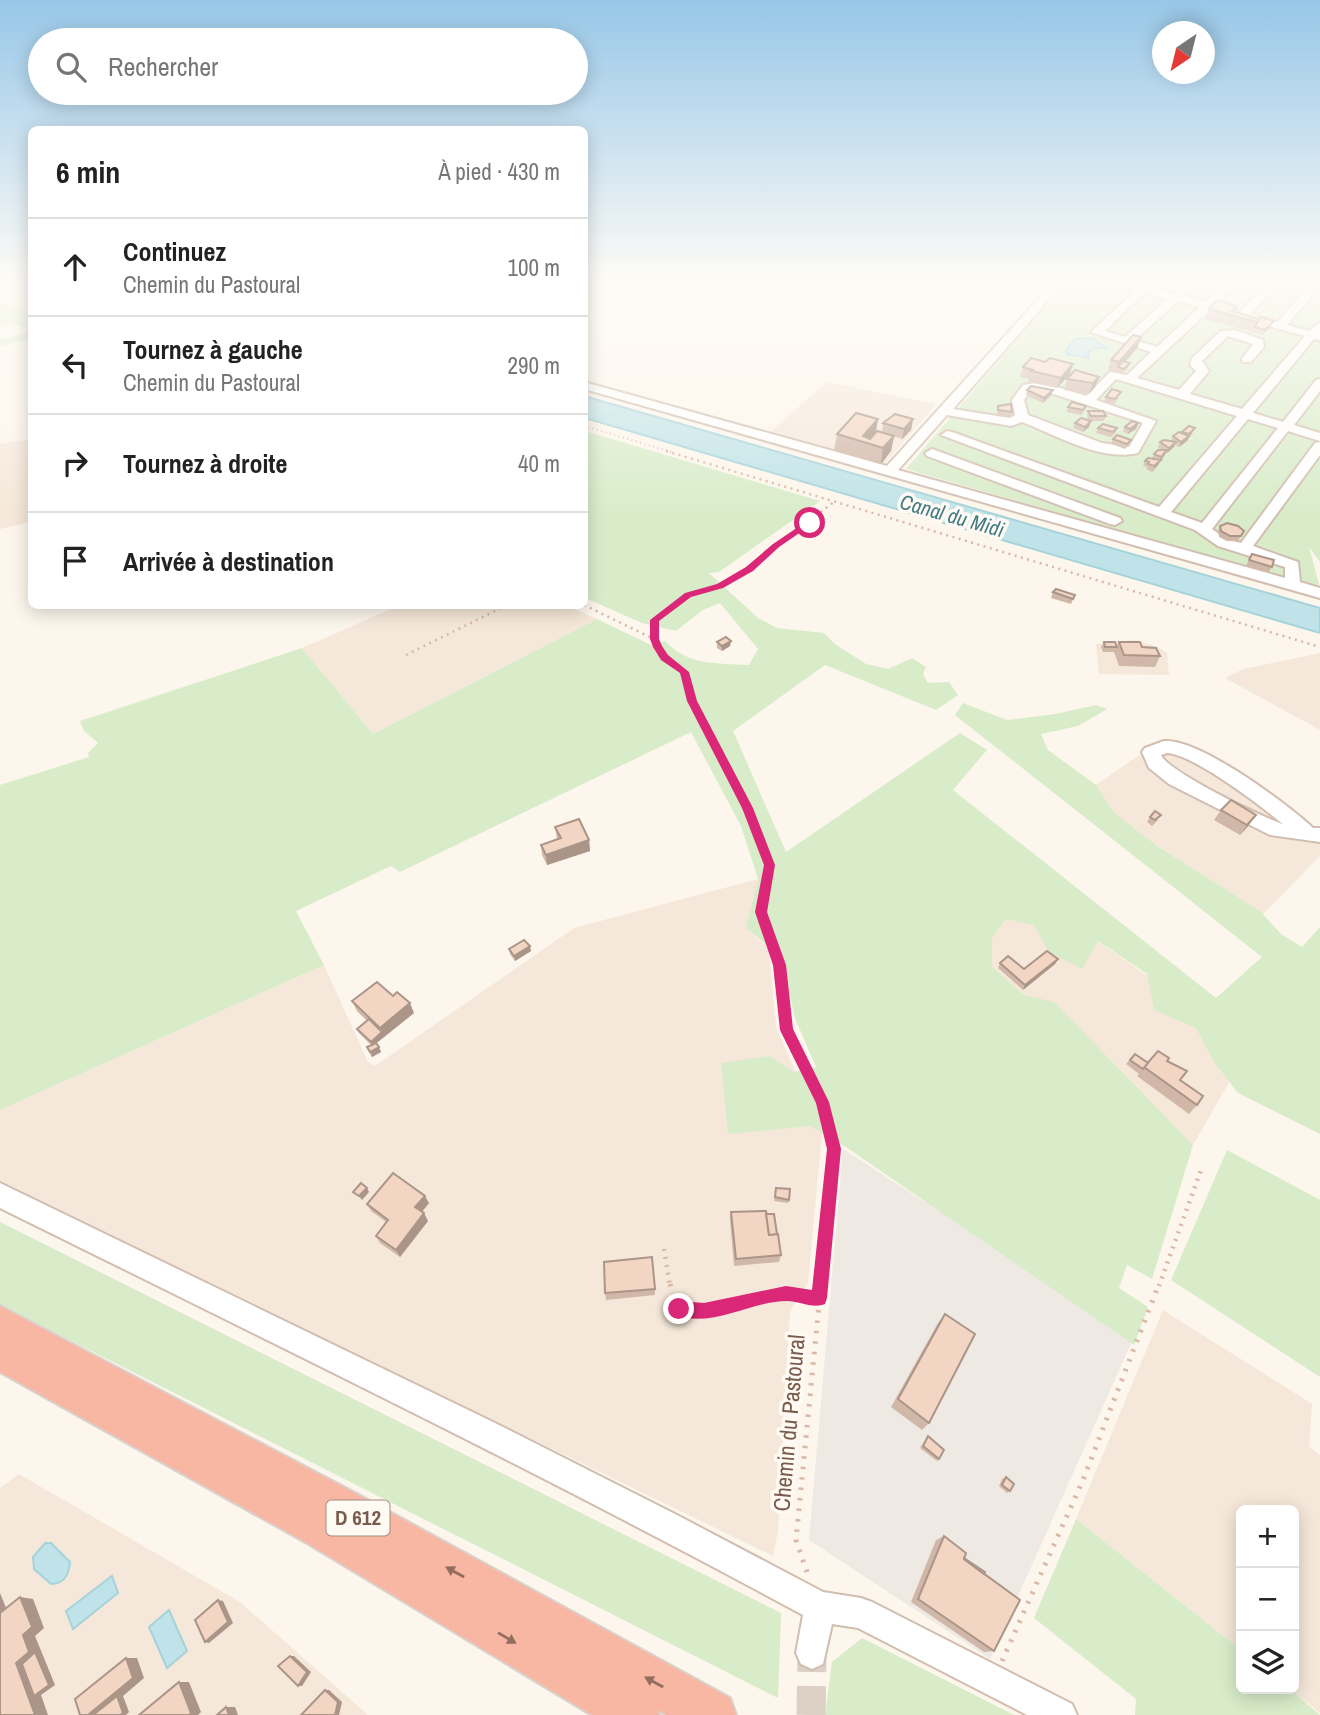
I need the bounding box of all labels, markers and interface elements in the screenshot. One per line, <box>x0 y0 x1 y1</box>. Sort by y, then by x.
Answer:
north arrow <box>1152 21 1215 84</box>
search box <box>28 28 588 105</box>
icon: search <box>52 48 90 86</box>
text: Rechercher <box>108 49 218 84</box>
text: 6 min <box>56 152 120 192</box>
text: À pied · 430 m <box>438 156 560 187</box>
text: Continuez <box>123 234 226 269</box>
icon: ahead <box>56 248 94 286</box>
text: 100 m <box>508 252 560 283</box>
text: Chemin du Pastoural <box>123 269 300 300</box>
text: Tournez à gauche <box>123 332 303 367</box>
icon: left <box>56 346 94 384</box>
text: 290 m <box>508 350 560 381</box>
text: Chemin du Pastoural <box>123 367 300 398</box>
icon: right <box>56 444 94 482</box>
text: Tournez à droite <box>123 446 287 481</box>
text: 40 m <box>518 448 560 479</box>
water label: Canal du Midi <box>897 487 1008 544</box>
route start <box>794 507 825 538</box>
icon: arrive <box>56 542 94 580</box>
text: Arrivée à destination <box>123 544 334 579</box>
route end <box>663 1293 694 1324</box>
street label: Chemin du Pastoural <box>765 1333 812 1513</box>
road number: D 612 <box>326 1500 390 1536</box>
map controls <box>1236 1505 1299 1694</box>
button: + <box>1236 1505 1299 1568</box>
one-way arrow <box>445 1566 464 1578</box>
button: − <box>1236 1568 1299 1631</box>
button: layers <box>1236 1631 1299 1694</box>
one-way arrow <box>497 1632 517 1644</box>
one-way arrow <box>644 1676 663 1688</box>

